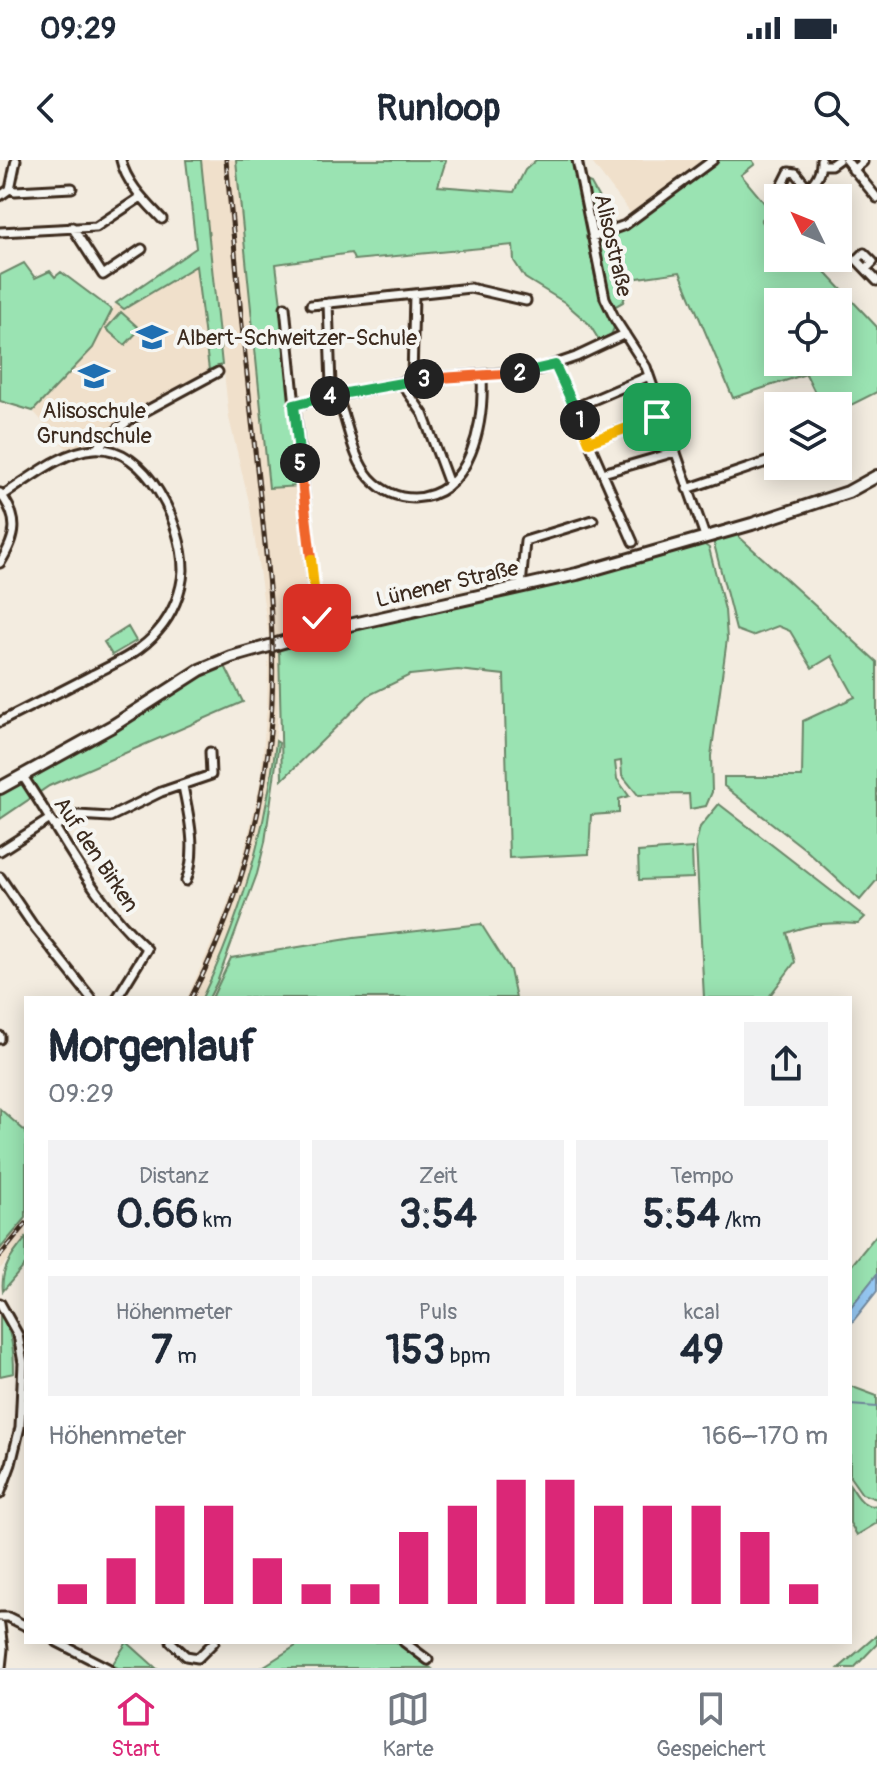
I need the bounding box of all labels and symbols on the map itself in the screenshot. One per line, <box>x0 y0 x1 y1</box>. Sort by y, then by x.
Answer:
north arrow <box>764 184 852 272</box>
street label: Alisostraße <box>588 191 638 300</box>
school or university icon: Albert-Schweitzer-Schule <box>135 320 169 354</box>
place label: Albert-Schweitzer-Schule <box>176 324 417 352</box>
pin: 2 <box>500 353 540 393</box>
school or university icon: Alisoschule Grundschule <box>77 359 111 393</box>
pin: 3 <box>404 359 444 399</box>
pin: 4 <box>310 376 350 416</box>
pin <box>623 383 691 451</box>
place label: Alisoschule Grundschule <box>36 397 152 450</box>
pin: 1 <box>560 400 600 440</box>
pin: 5 <box>280 443 320 483</box>
street label: Lünener Straße <box>373 554 521 614</box>
pin <box>283 584 351 652</box>
street label: Auf den Birken <box>47 792 145 918</box>

